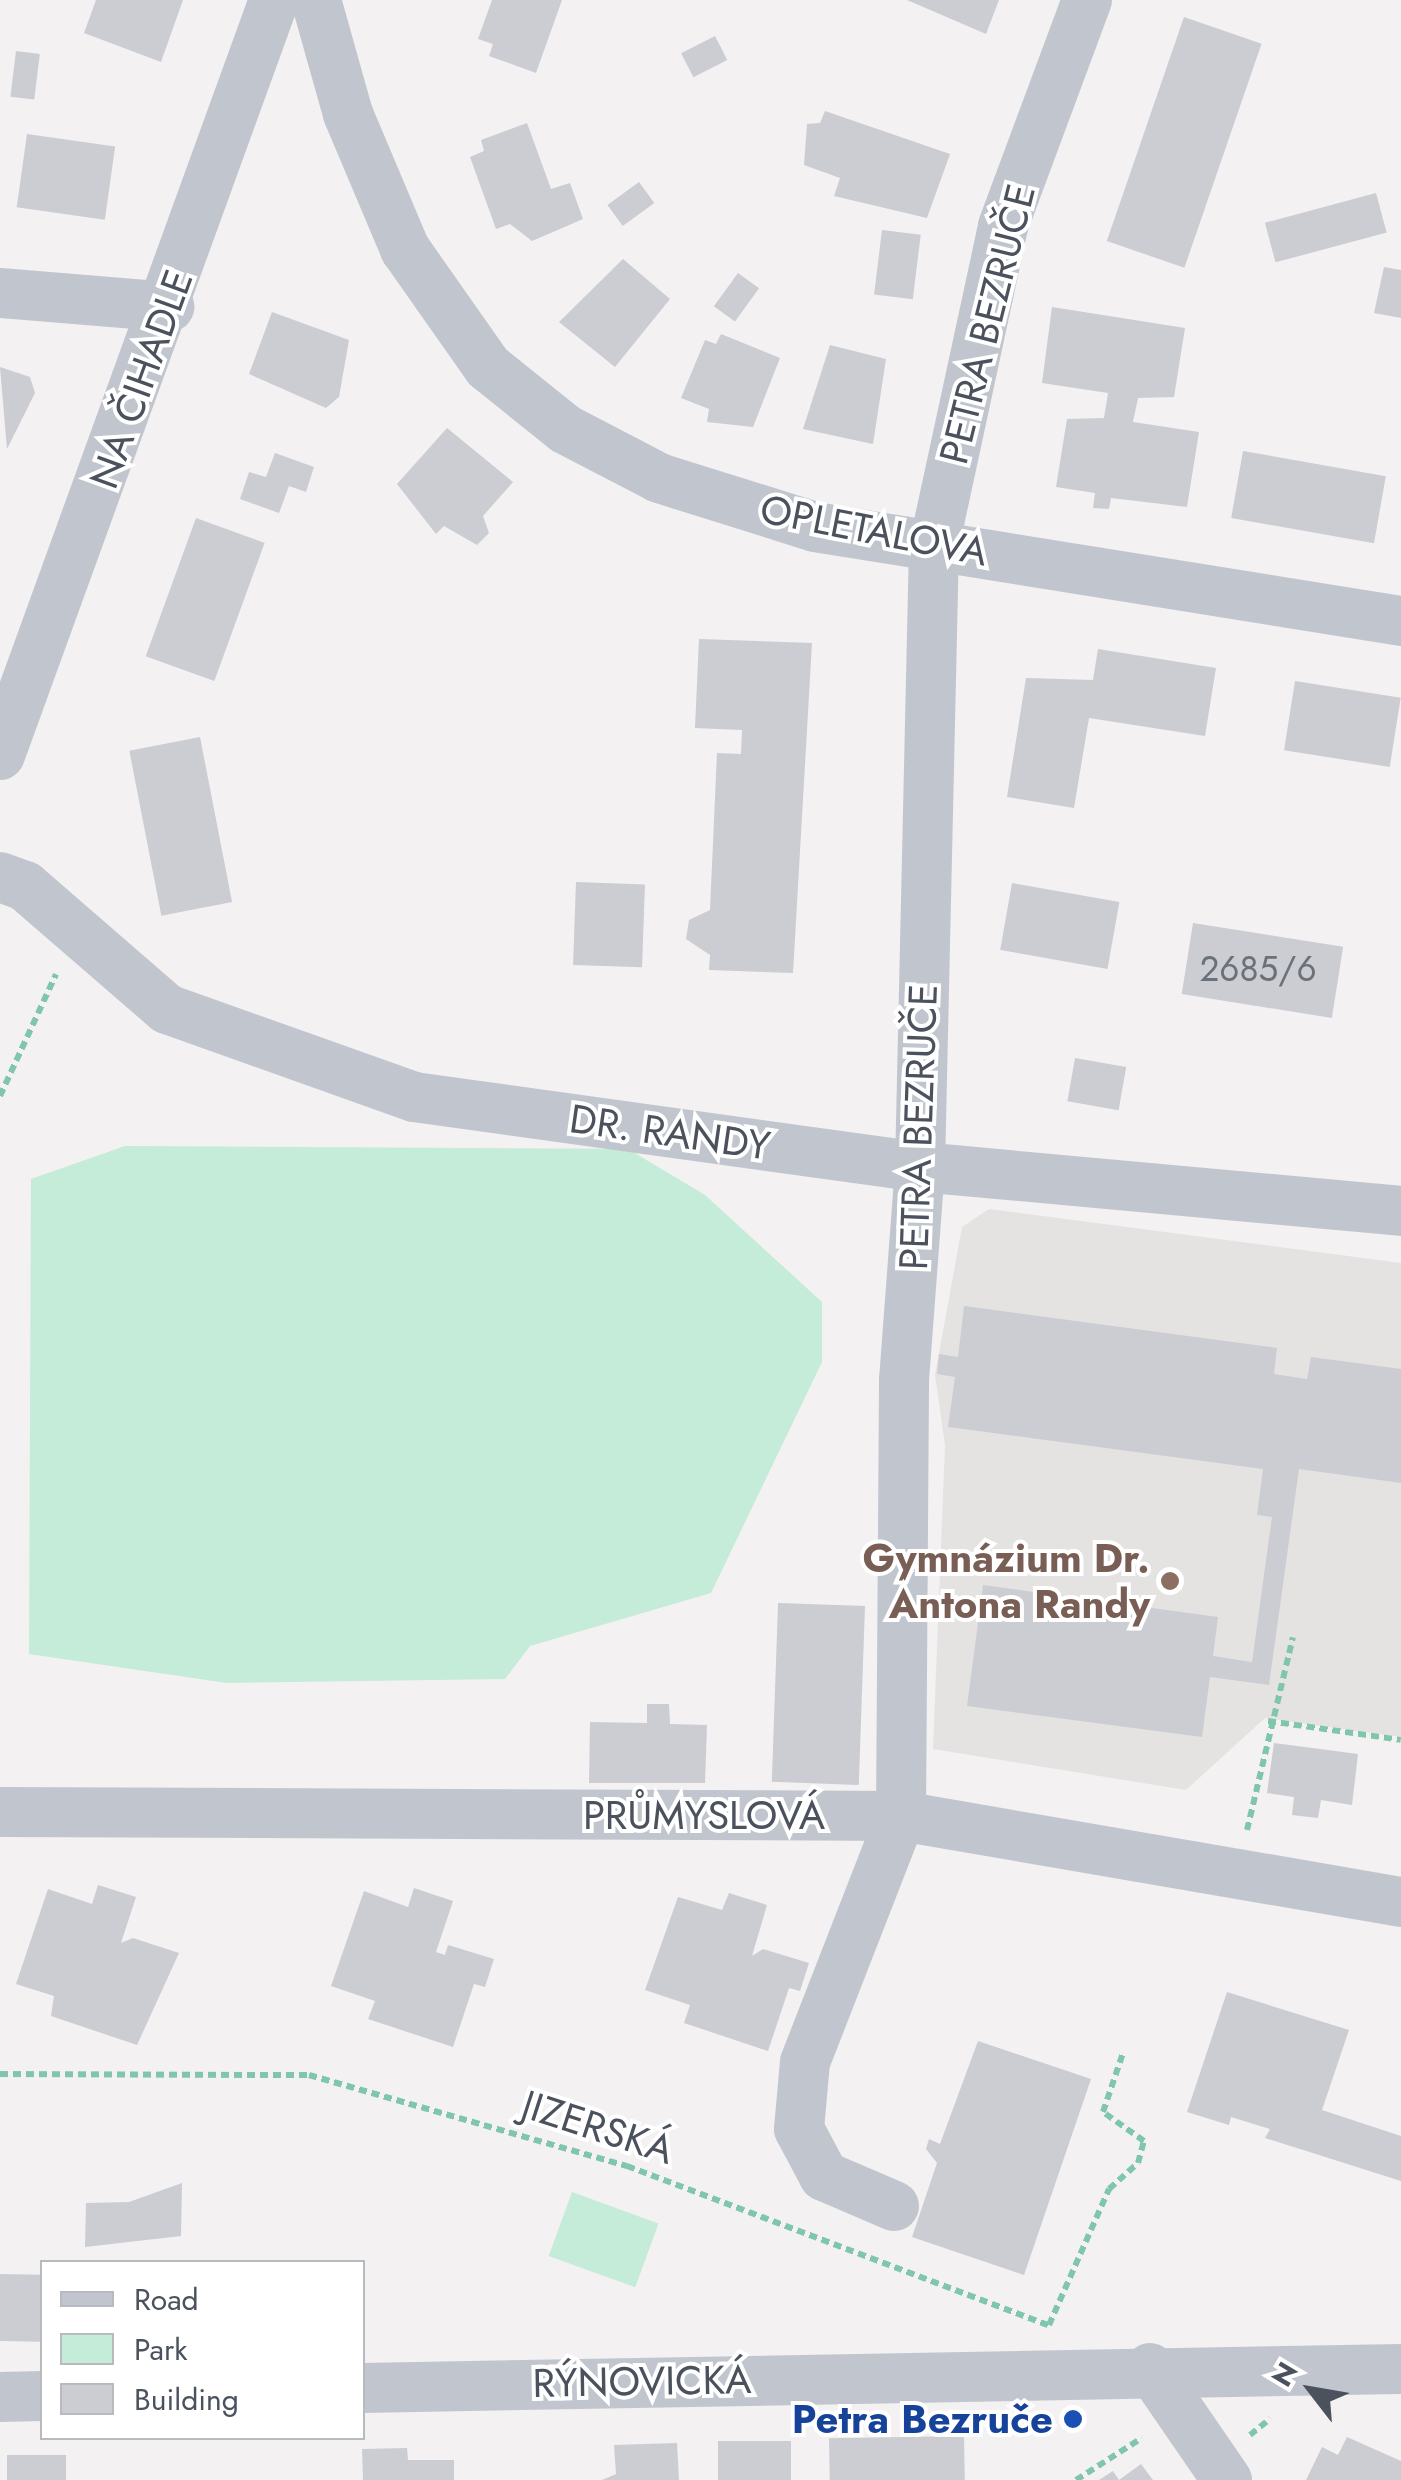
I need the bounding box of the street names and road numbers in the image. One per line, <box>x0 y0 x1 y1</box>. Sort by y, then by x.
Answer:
street label: PETRA BEZRUČE <box>929 179 1045 469</box>
street label: NA ČIHADLE <box>79 263 203 495</box>
street label: OPLETALOVA <box>756 484 992 576</box>
street label: PETRA BEZRUČE <box>889 983 947 1271</box>
street label: DR. RANDY <box>567 1094 773 1170</box>
street label: PRŮMYSLOVÁ <box>583 1791 825 1839</box>
street label: JIZERSKÁ <box>516 2080 680 2174</box>
street label: RÝNOVICKÁ <box>532 2355 752 2407</box>

